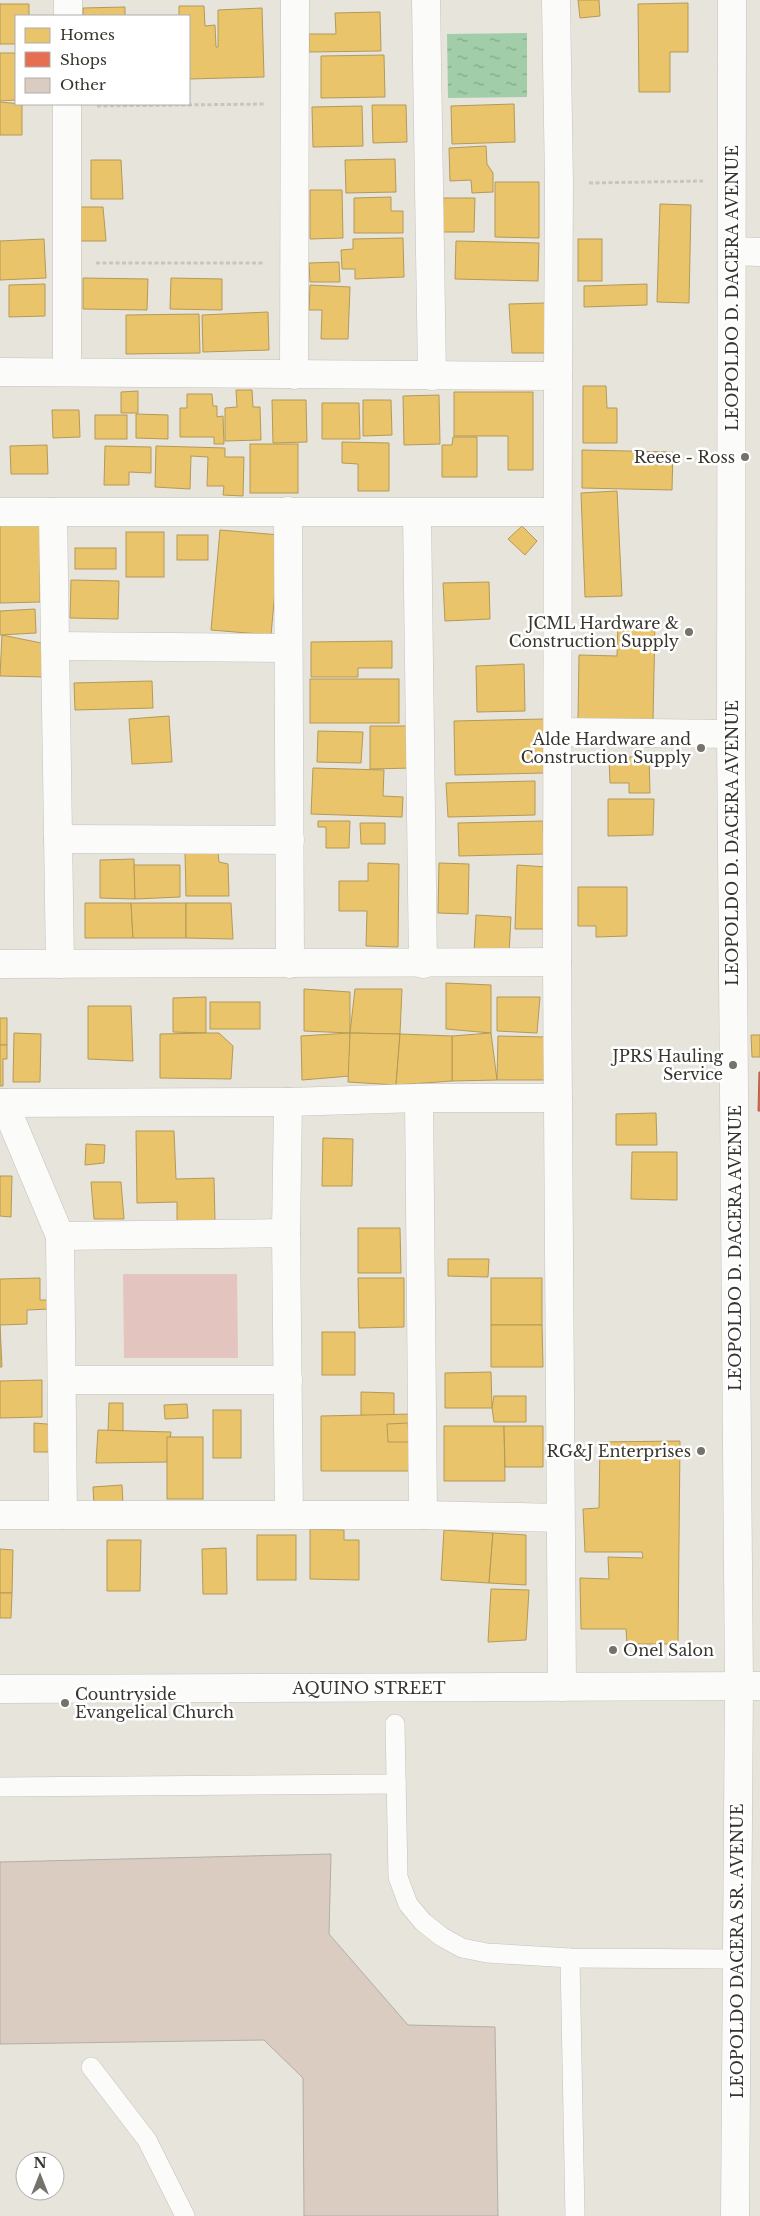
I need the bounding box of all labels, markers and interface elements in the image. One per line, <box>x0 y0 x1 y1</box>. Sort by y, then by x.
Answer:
legend <box>15 15 190 105</box>
text: Homes <box>60 25 115 44</box>
text: Shops <box>60 50 107 69</box>
text: Other <box>60 75 107 94</box>
street label: LEOPOLDO D. DACERA AVENUE <box>722 145 742 431</box>
place label: Reese - Ross <box>634 447 735 467</box>
marker: Reese - Ross <box>739 451 751 463</box>
place label: JCML Hardware & Construction Supply <box>509 613 680 651</box>
marker: JCML Hardware & Construction Supply <box>683 626 695 638</box>
street label: LEOPOLDO D. DACERA AVENUE <box>722 700 742 986</box>
place label: Alde Hardware and Construction Supply <box>521 729 692 767</box>
marker: Alde Hardware and Construction Supply <box>695 742 707 754</box>
place label: JPRS Hauling Service <box>611 1046 723 1084</box>
marker: JPRS Hauling Service <box>727 1059 739 1071</box>
street label: LEOPOLDO D. DACERA AVENUE <box>725 1105 745 1391</box>
place label: RG&J Enterprises <box>547 1441 691 1461</box>
marker: RG&J Enterprises <box>695 1445 707 1457</box>
place label: Onel Salon <box>623 1640 714 1660</box>
marker: Onel Salon <box>607 1644 619 1656</box>
street label: AQUINO STREET <box>291 1678 446 1698</box>
place label: Countryside Evangelical Church <box>75 1684 234 1722</box>
marker: Countryside Evangelical Church <box>59 1697 71 1709</box>
street label: LEOPOLDO DACERA SR. AVENUE <box>727 1804 747 2098</box>
north arrow <box>15 2151 65 2201</box>
text: N <box>33 2154 47 2172</box>

